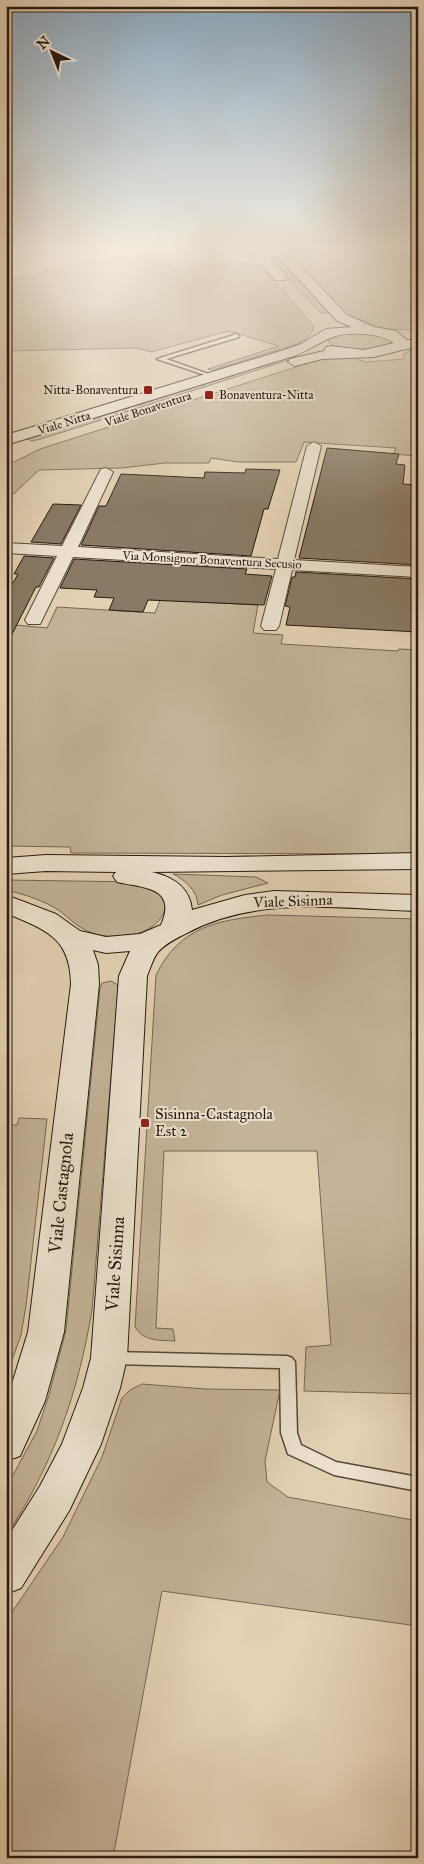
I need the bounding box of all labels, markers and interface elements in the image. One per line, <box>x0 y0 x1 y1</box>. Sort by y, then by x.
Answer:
north arrow <box>28 28 78 78</box>
text: N <box>33 33 54 53</box>
place label: Nitta-Bonaventura <box>43 383 139 397</box>
marker: Nitta-Bonaventura <box>142 384 154 396</box>
street label: Viale Bonaventura <box>102 388 194 430</box>
place label: Bonaventura-Nitta <box>219 388 315 402</box>
marker: Bonaventura-Nitta <box>203 389 215 401</box>
street label: Viale Nitta <box>35 408 93 438</box>
street label: Via Monsignor Bonaventura Secusio <box>121 548 302 573</box>
street label: Viale Sisinna <box>252 891 334 911</box>
place label: Sisinna-Castagnola Est 2 <box>155 1105 274 1140</box>
marker: Sisinna-Castagnola Est 2 <box>139 1117 151 1129</box>
street label: Viale Castagnola <box>44 1131 79 1256</box>
street label: Viale Sisinna <box>101 1215 129 1313</box>

